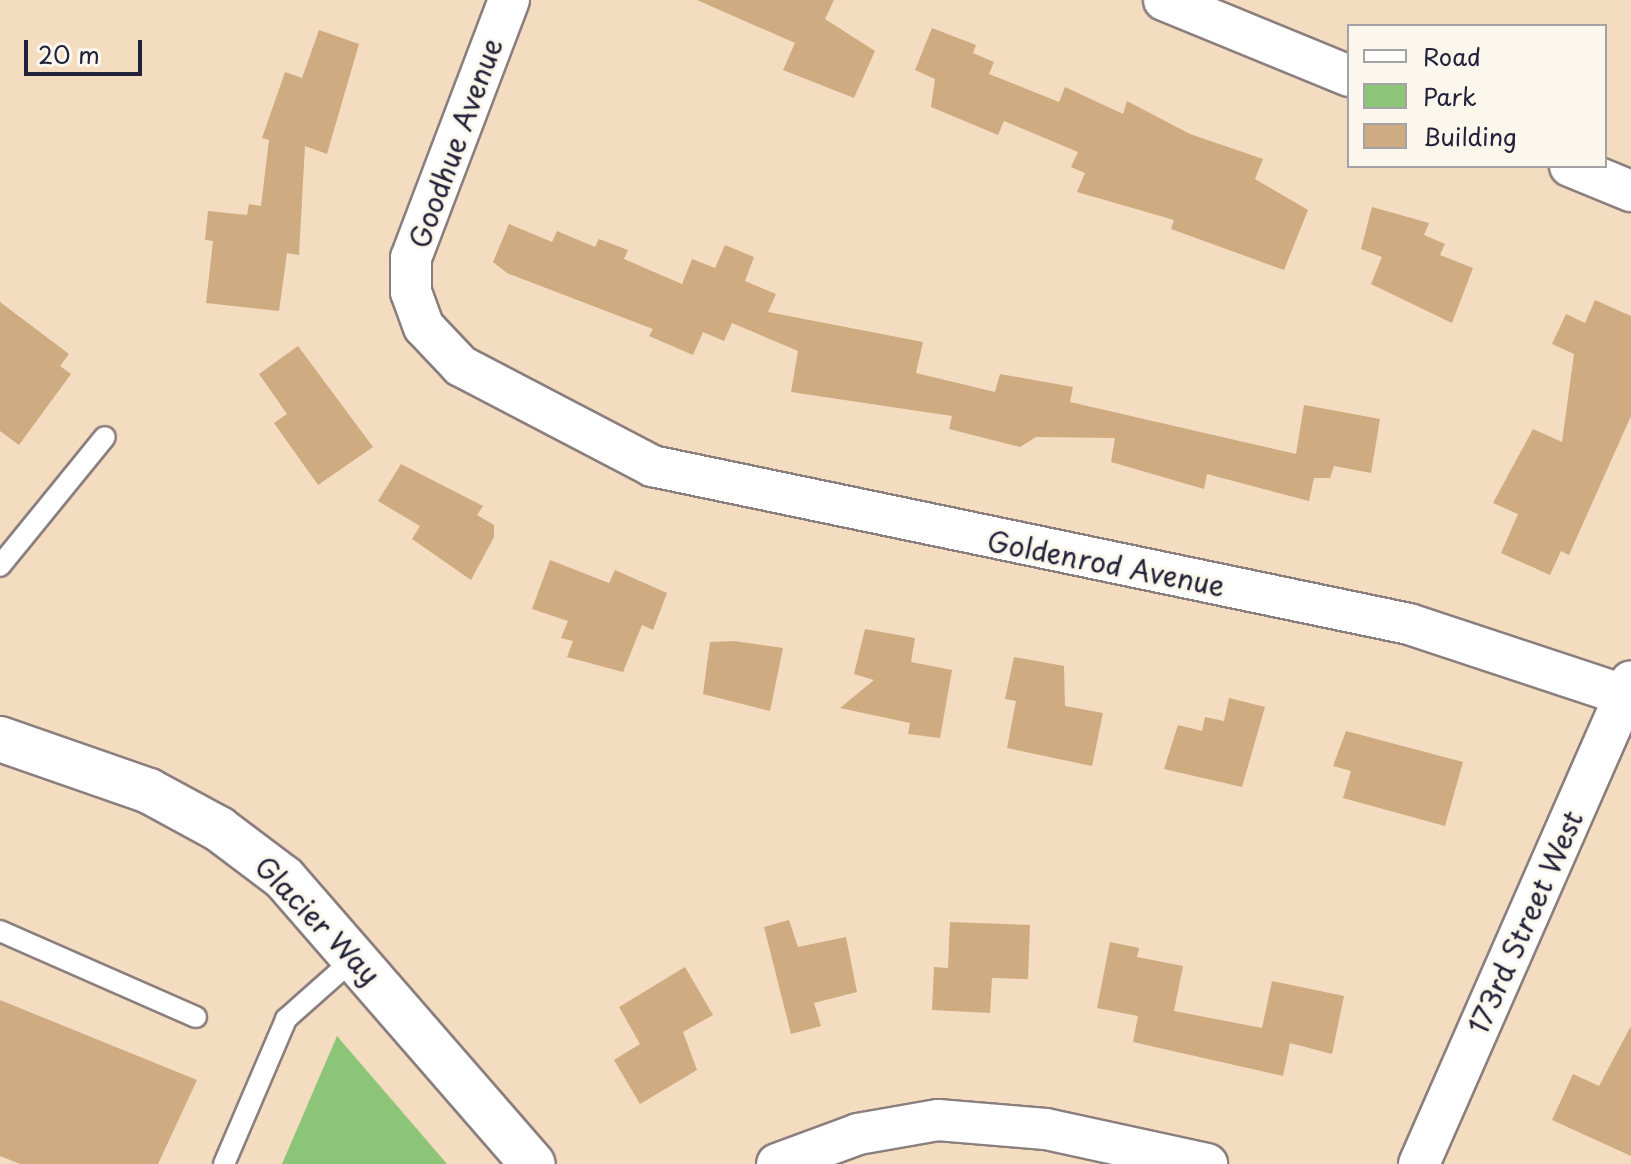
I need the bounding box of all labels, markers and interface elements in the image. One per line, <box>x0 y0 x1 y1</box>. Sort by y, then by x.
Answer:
scale bar <box>28 24 146 74</box>
legend <box>1347 24 1607 168</box>
street label: Goodhue Avenue <box>401 33 509 253</box>
text: 20 m <box>38 36 100 72</box>
text: Road <box>1423 38 1481 74</box>
text: Park <box>1423 78 1477 114</box>
text: Building <box>1423 118 1517 154</box>
street label: Goldenrod Avenue <box>983 523 1229 603</box>
street label: 173rd Street West <box>1461 805 1589 1039</box>
street label: Glacier Way <box>248 848 388 992</box>

